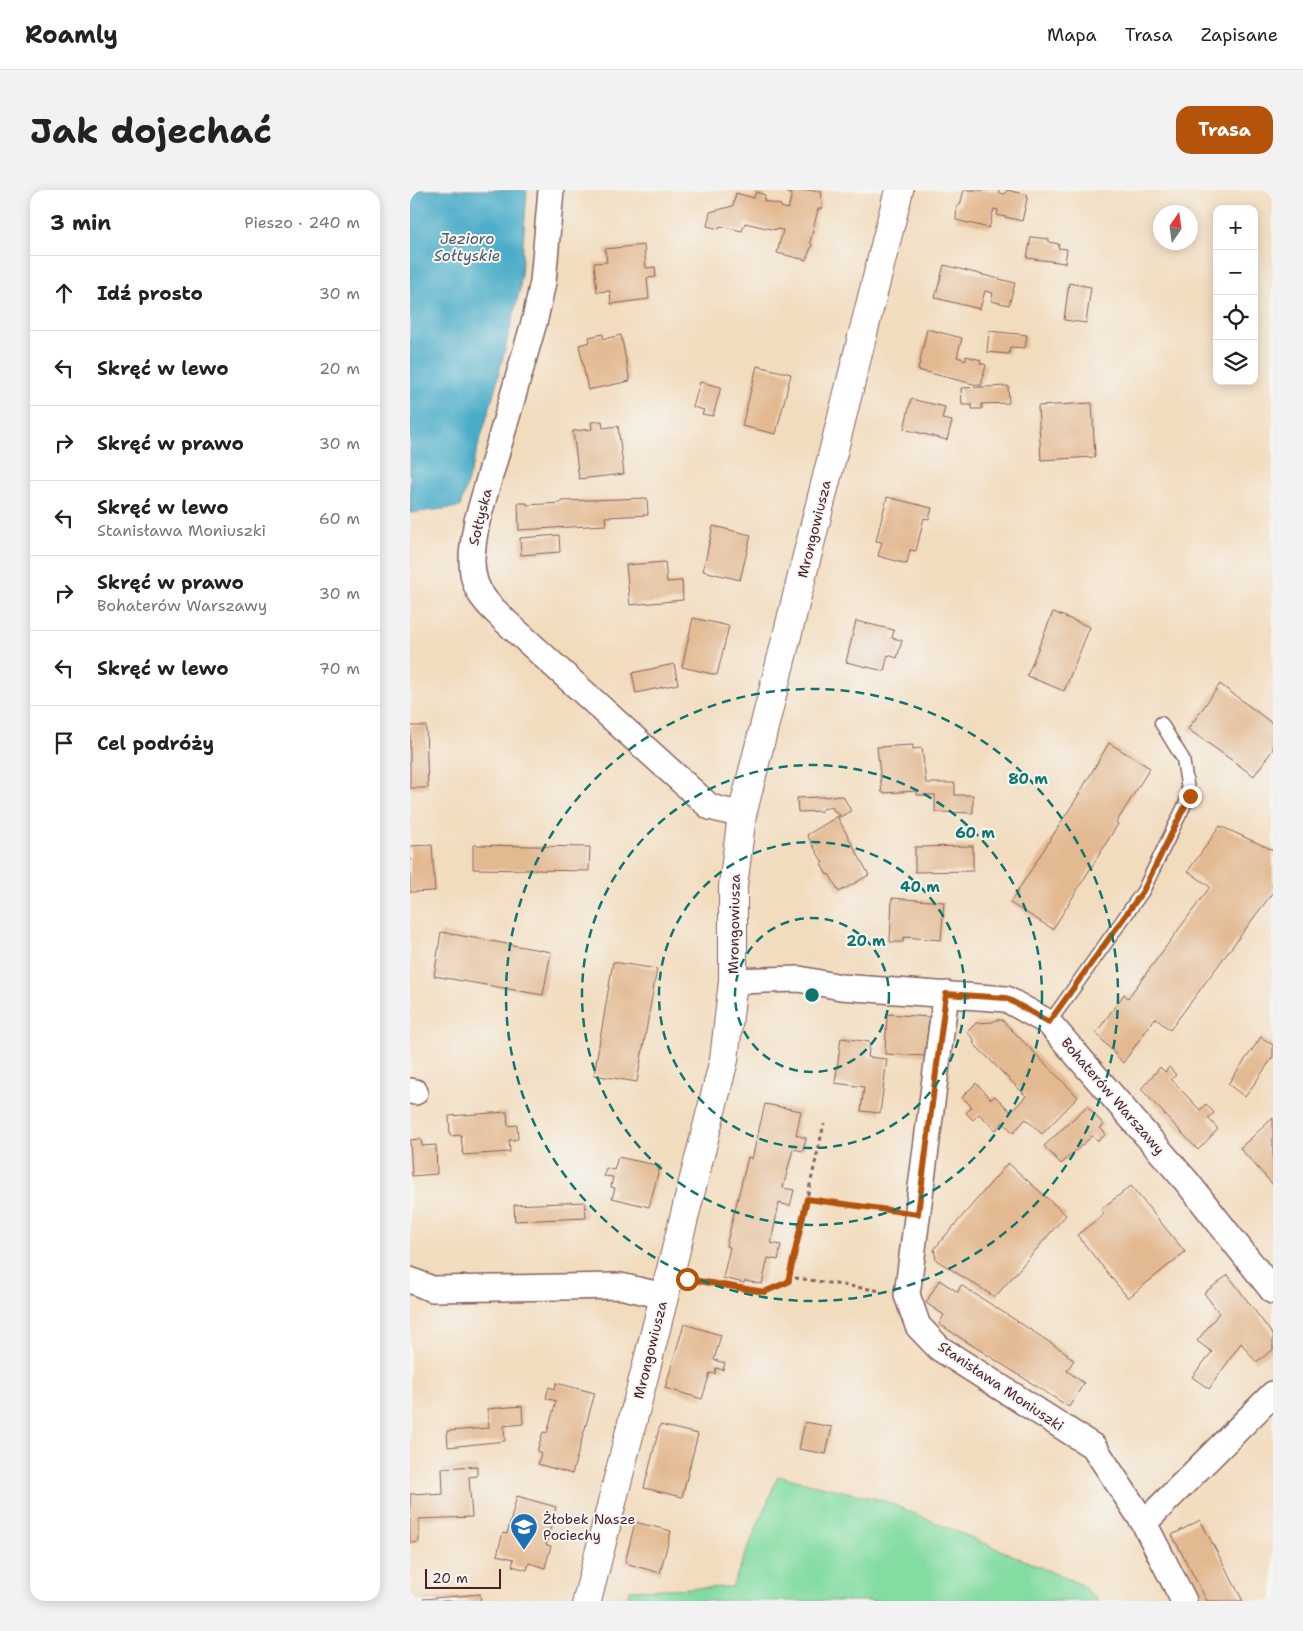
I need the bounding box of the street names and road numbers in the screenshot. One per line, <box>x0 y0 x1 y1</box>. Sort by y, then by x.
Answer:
street label: Mrongowiusza <box>793 478 835 580</box>
street label: Sołtyska <box>464 486 496 547</box>
street label: Mrongowiusza <box>724 873 744 974</box>
street label: Bohaterów Warszawy <box>1057 1034 1169 1158</box>
street label: Mrongowiusza <box>629 1299 671 1401</box>
street label: Stanisława Moniuszki <box>935 1337 1067 1435</box>

